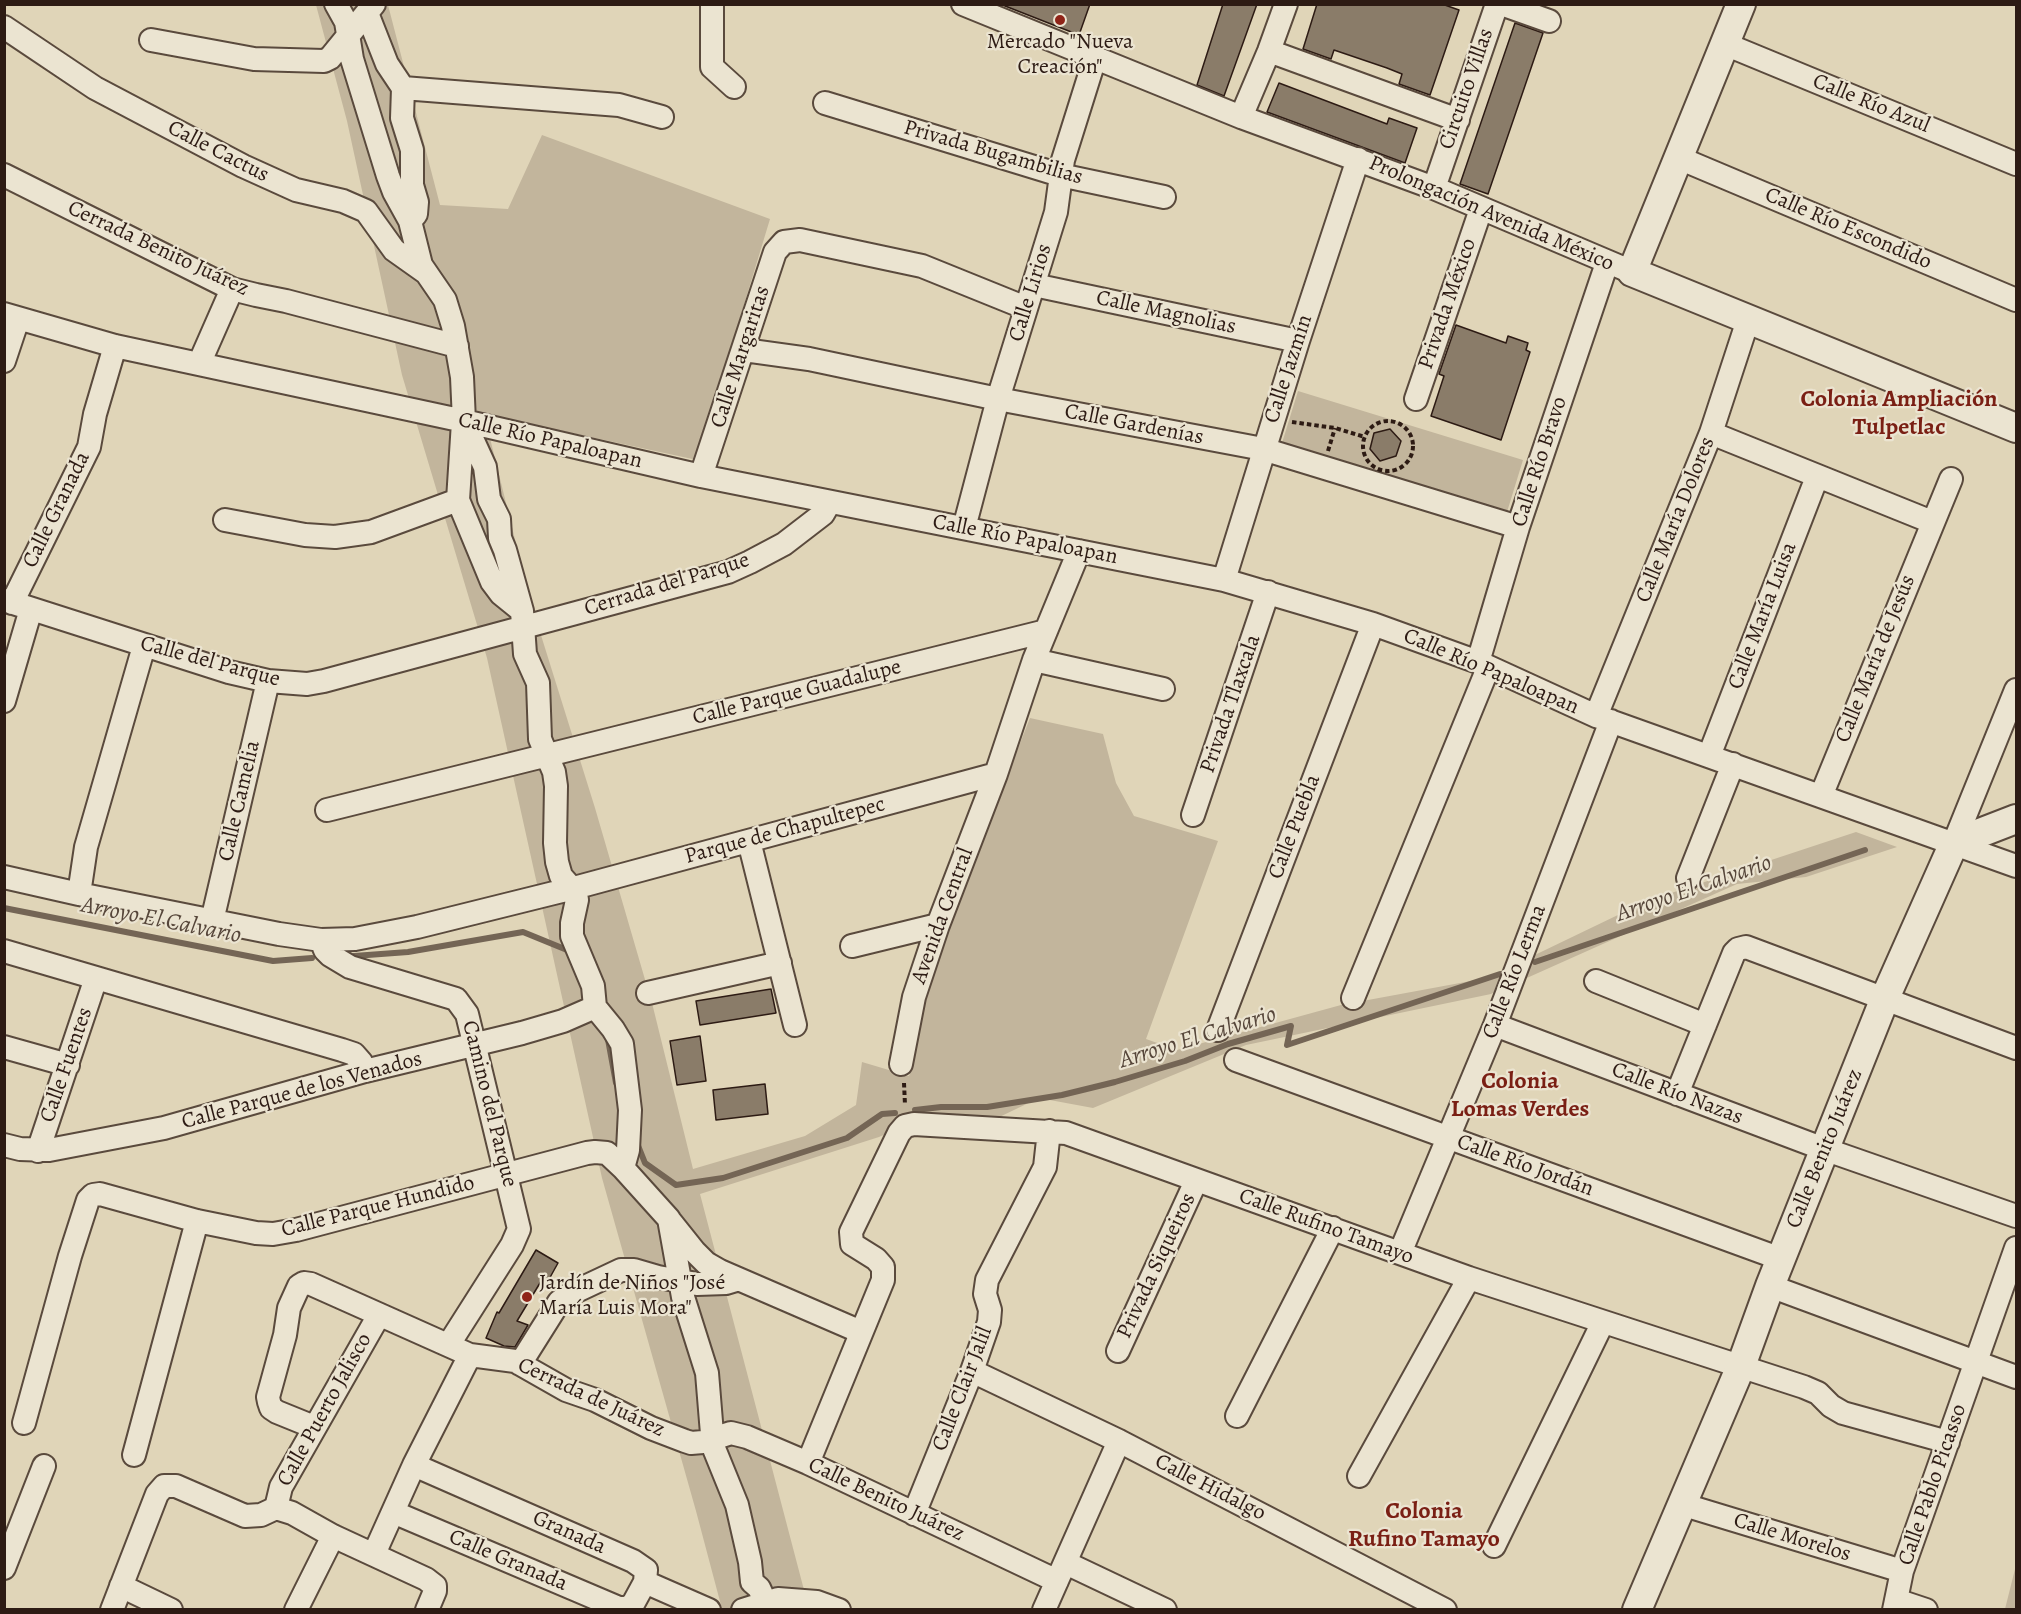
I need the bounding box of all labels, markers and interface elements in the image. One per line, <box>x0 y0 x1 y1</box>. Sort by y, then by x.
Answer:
marker: Mercado "Nueva Creación" <box>1053 13 1067 27</box>
street label: Circuito Villas <box>1434 25 1500 153</box>
place label: Mercado "Nueva Creación" <box>987 30 1133 82</box>
street label: Calle Río Azul <box>1809 69 1933 139</box>
street label: Calle Cactus <box>163 115 273 189</box>
street label: Privada Bugambilias <box>900 115 1086 191</box>
street label: Prolongación Avenida México <box>1364 150 1618 278</box>
street label: Calle Río Escondido <box>1761 182 1935 276</box>
street label: Cerrada Benito Juárez <box>63 195 253 303</box>
street label: Privada México <box>1413 235 1483 373</box>
street label: Calle Lirios <box>1004 241 1058 345</box>
street label: Calle Margaritas <box>706 283 776 431</box>
street label: Calle Magnolias <box>1094 285 1238 341</box>
street label: Calle Jazmín <box>1259 311 1319 427</box>
district label: Colonia Ampliación Tulpetlac <box>1800 386 1998 442</box>
street label: Calle Río Bravo <box>1507 394 1573 530</box>
street label: Calle Gardenías <box>1062 399 1206 451</box>
street label: Calle Río Papaloapan <box>455 407 645 475</box>
street label: Calle María Dolores <box>1631 433 1721 607</box>
street label: Calle Granada <box>18 448 96 572</box>
street label: Calle Río Papaloapan <box>930 509 1120 571</box>
street label: Calle María Luisa <box>1723 539 1803 693</box>
street label: Cerrada del Parque <box>581 547 753 623</box>
street label: Calle María de Jesús <box>1830 571 1922 747</box>
street label: Calle Río Papaloapan <box>1399 623 1583 721</box>
street label: Calle del Parque <box>137 631 283 693</box>
street label: Privada Tlaxcala <box>1195 631 1267 777</box>
street label: Calle Parque Guadalupe <box>690 654 904 732</box>
street label: Calle Camelia <box>213 738 267 864</box>
street label: Calle Puebla <box>1263 771 1327 883</box>
street label: Parque de Chapultepec <box>682 792 888 870</box>
street label: Avenida Central <box>906 844 980 988</box>
water label: Arroyo El Calvario <box>1613 849 1775 929</box>
water label: Arroyo El Calvario <box>79 891 243 951</box>
street label: Calle Río Lerma <box>1477 901 1553 1043</box>
water label: Arroyo El Calvario <box>1116 1000 1280 1076</box>
street label: Calle Fuentes <box>35 1004 99 1126</box>
street label: Camino del Parque <box>456 1018 522 1190</box>
street label: Calle Parque de los Venados <box>179 1046 425 1136</box>
street label: Calle Río Nazas <box>1608 1057 1746 1131</box>
street label: Calle Benito Juárez <box>1781 1066 1869 1232</box>
district label: Colonia Lomas Verdes <box>1451 1068 1589 1124</box>
street label: Calle Río Jordán <box>1453 1129 1597 1203</box>
street label: Calle Parque Hundido <box>279 1170 477 1244</box>
street label: Calle Rufino Tamayo <box>1235 1183 1417 1271</box>
street label: Privada Siqueiros <box>1112 1189 1202 1343</box>
place label: Jardín de Niños "José María Luis Mora" <box>539 1271 725 1322</box>
marker: Jardín de Niños "José María Luis Mora" <box>520 1290 534 1304</box>
street label: Calle Clair Jalil <box>927 1323 999 1455</box>
street label: Calle Puerto Jalisco <box>272 1329 378 1491</box>
street label: Cerrada de Juárez <box>513 1352 669 1444</box>
street label: Calle Pablo Picasso <box>1893 1401 1973 1569</box>
street label: Calle Hidalgo <box>1150 1449 1270 1527</box>
street label: Calle Benito Juárez <box>804 1452 968 1548</box>
district label: Colonia Rufino Tamayo <box>1348 1498 1500 1554</box>
street label: Granada <box>528 1505 610 1561</box>
street label: Calle Morelos <box>1730 1508 1854 1568</box>
street label: Calle Granada <box>445 1524 571 1598</box>

